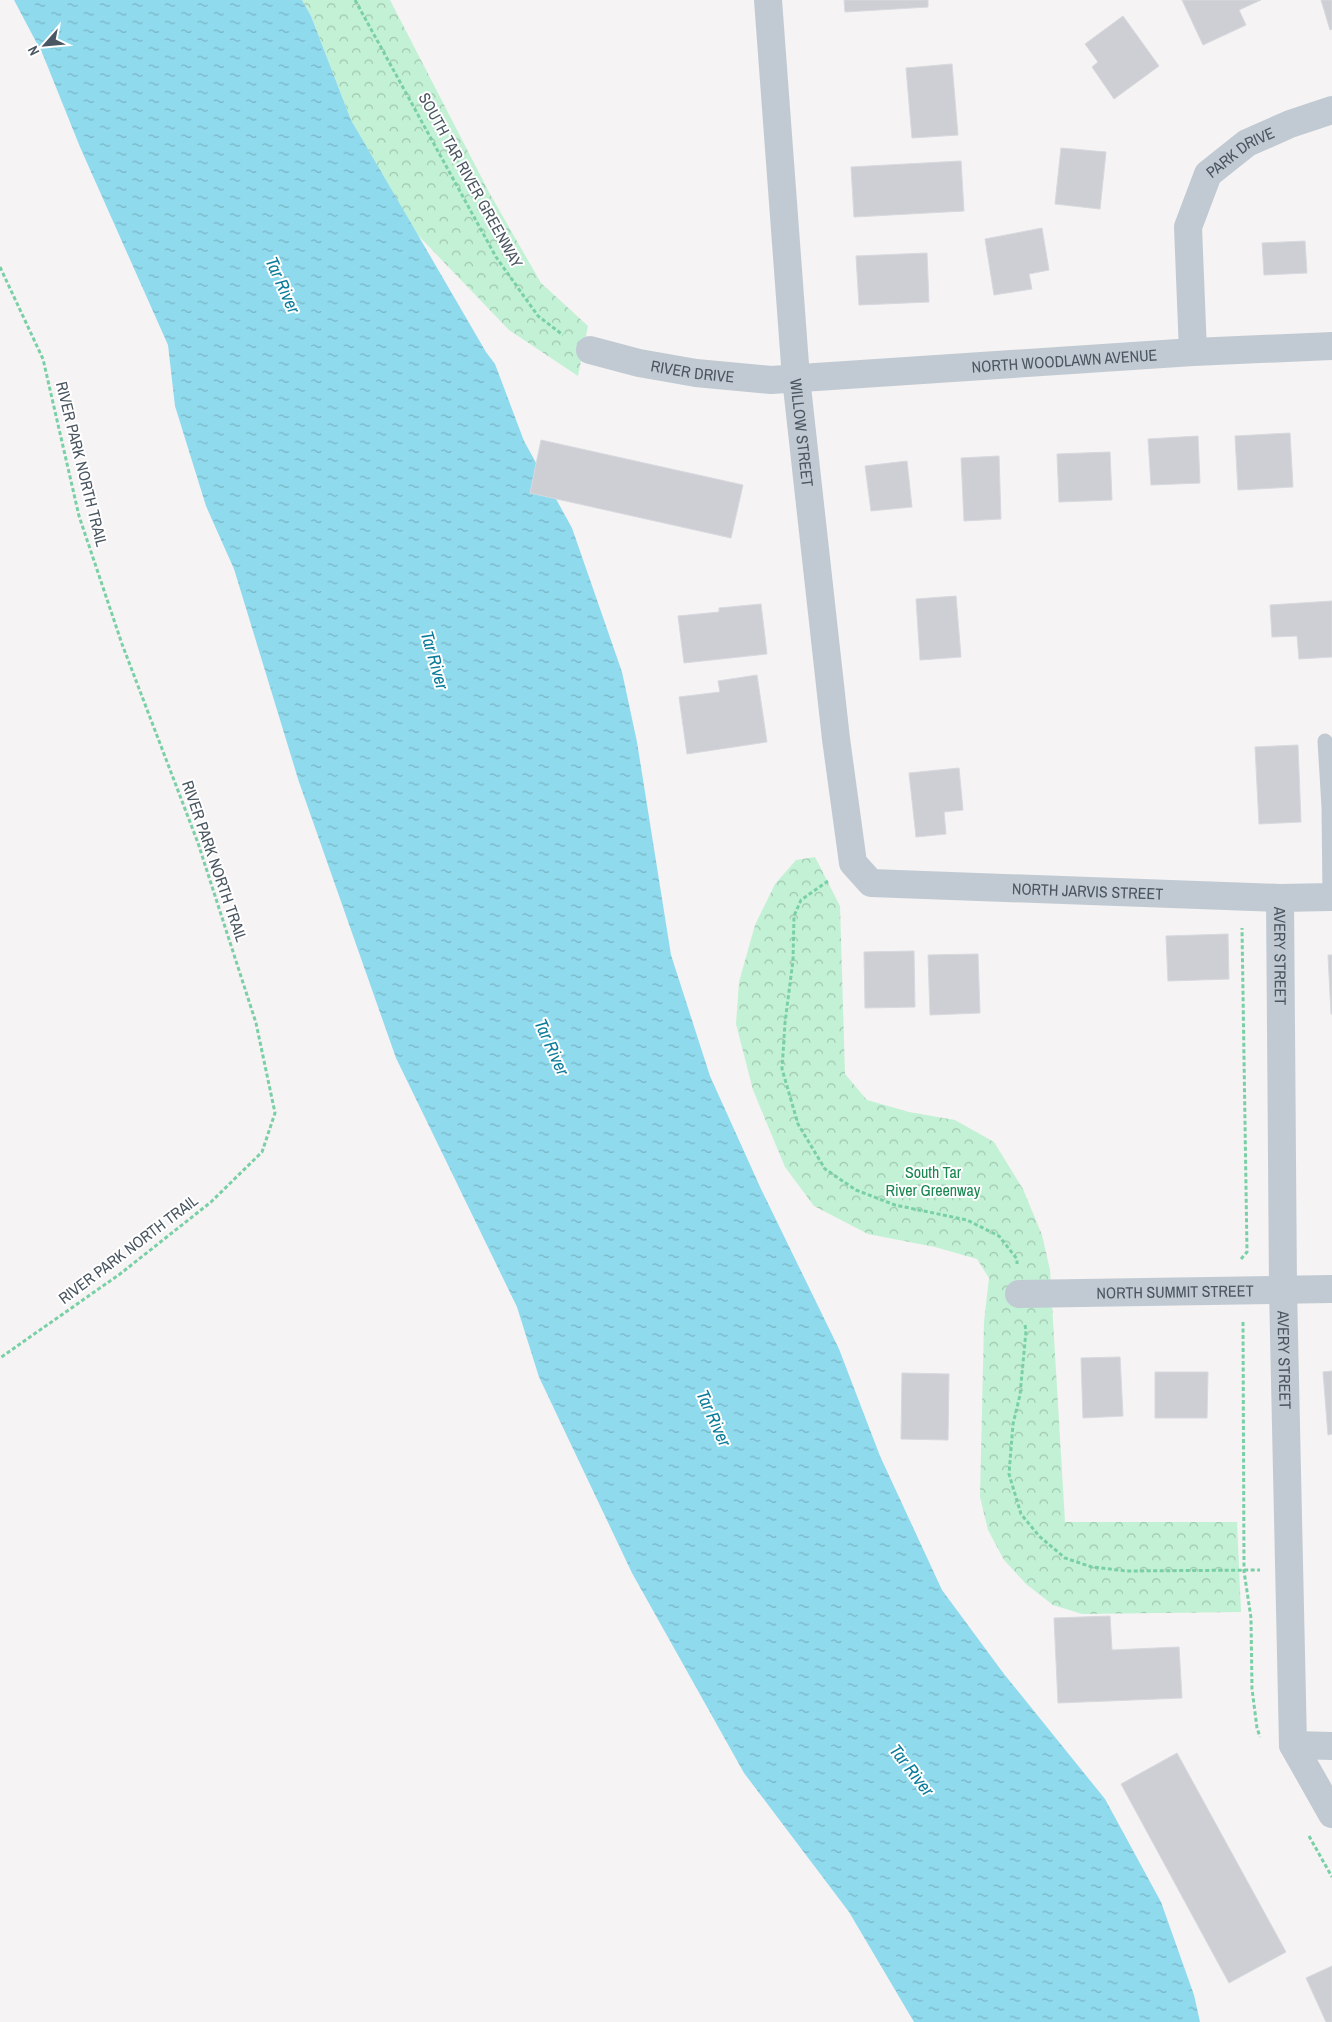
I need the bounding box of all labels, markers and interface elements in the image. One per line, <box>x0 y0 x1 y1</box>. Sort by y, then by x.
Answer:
north arrow <box>20 20 70 70</box>
text: N <box>24 43 43 59</box>
street label: SOUTH TAR RIVER GREENWAY <box>414 88 529 272</box>
street label: PARK DRIVE <box>1201 121 1278 183</box>
water label: Tar River <box>259 253 307 318</box>
street label: NORTH WOODLAWN AVENUE <box>971 343 1158 378</box>
street label: RIVER DRIVE <box>649 354 735 388</box>
street label: WILLOW STREET <box>785 377 819 488</box>
street label: RIVER PARK NORTH TRAIL <box>51 379 113 549</box>
water label: Tar River <box>415 628 456 693</box>
street label: RIVER PARK NORTH TRAIL <box>177 777 253 945</box>
street label: NORTH JARVIS STREET <box>1011 877 1164 905</box>
street label: AVERY STREET <box>1269 906 1292 1005</box>
water label: Tar River <box>528 1015 576 1080</box>
park label: South Tar River Greenway <box>886 1161 981 1201</box>
street label: RIVER PARK NORTH TRAIL <box>54 1189 203 1309</box>
street label: NORTH SUMMIT STREET <box>1096 1279 1254 1304</box>
street label: AVERY STREET <box>1272 1309 1297 1410</box>
water label: Tar River <box>690 1386 738 1451</box>
water label: Tar River <box>884 1739 941 1802</box>

